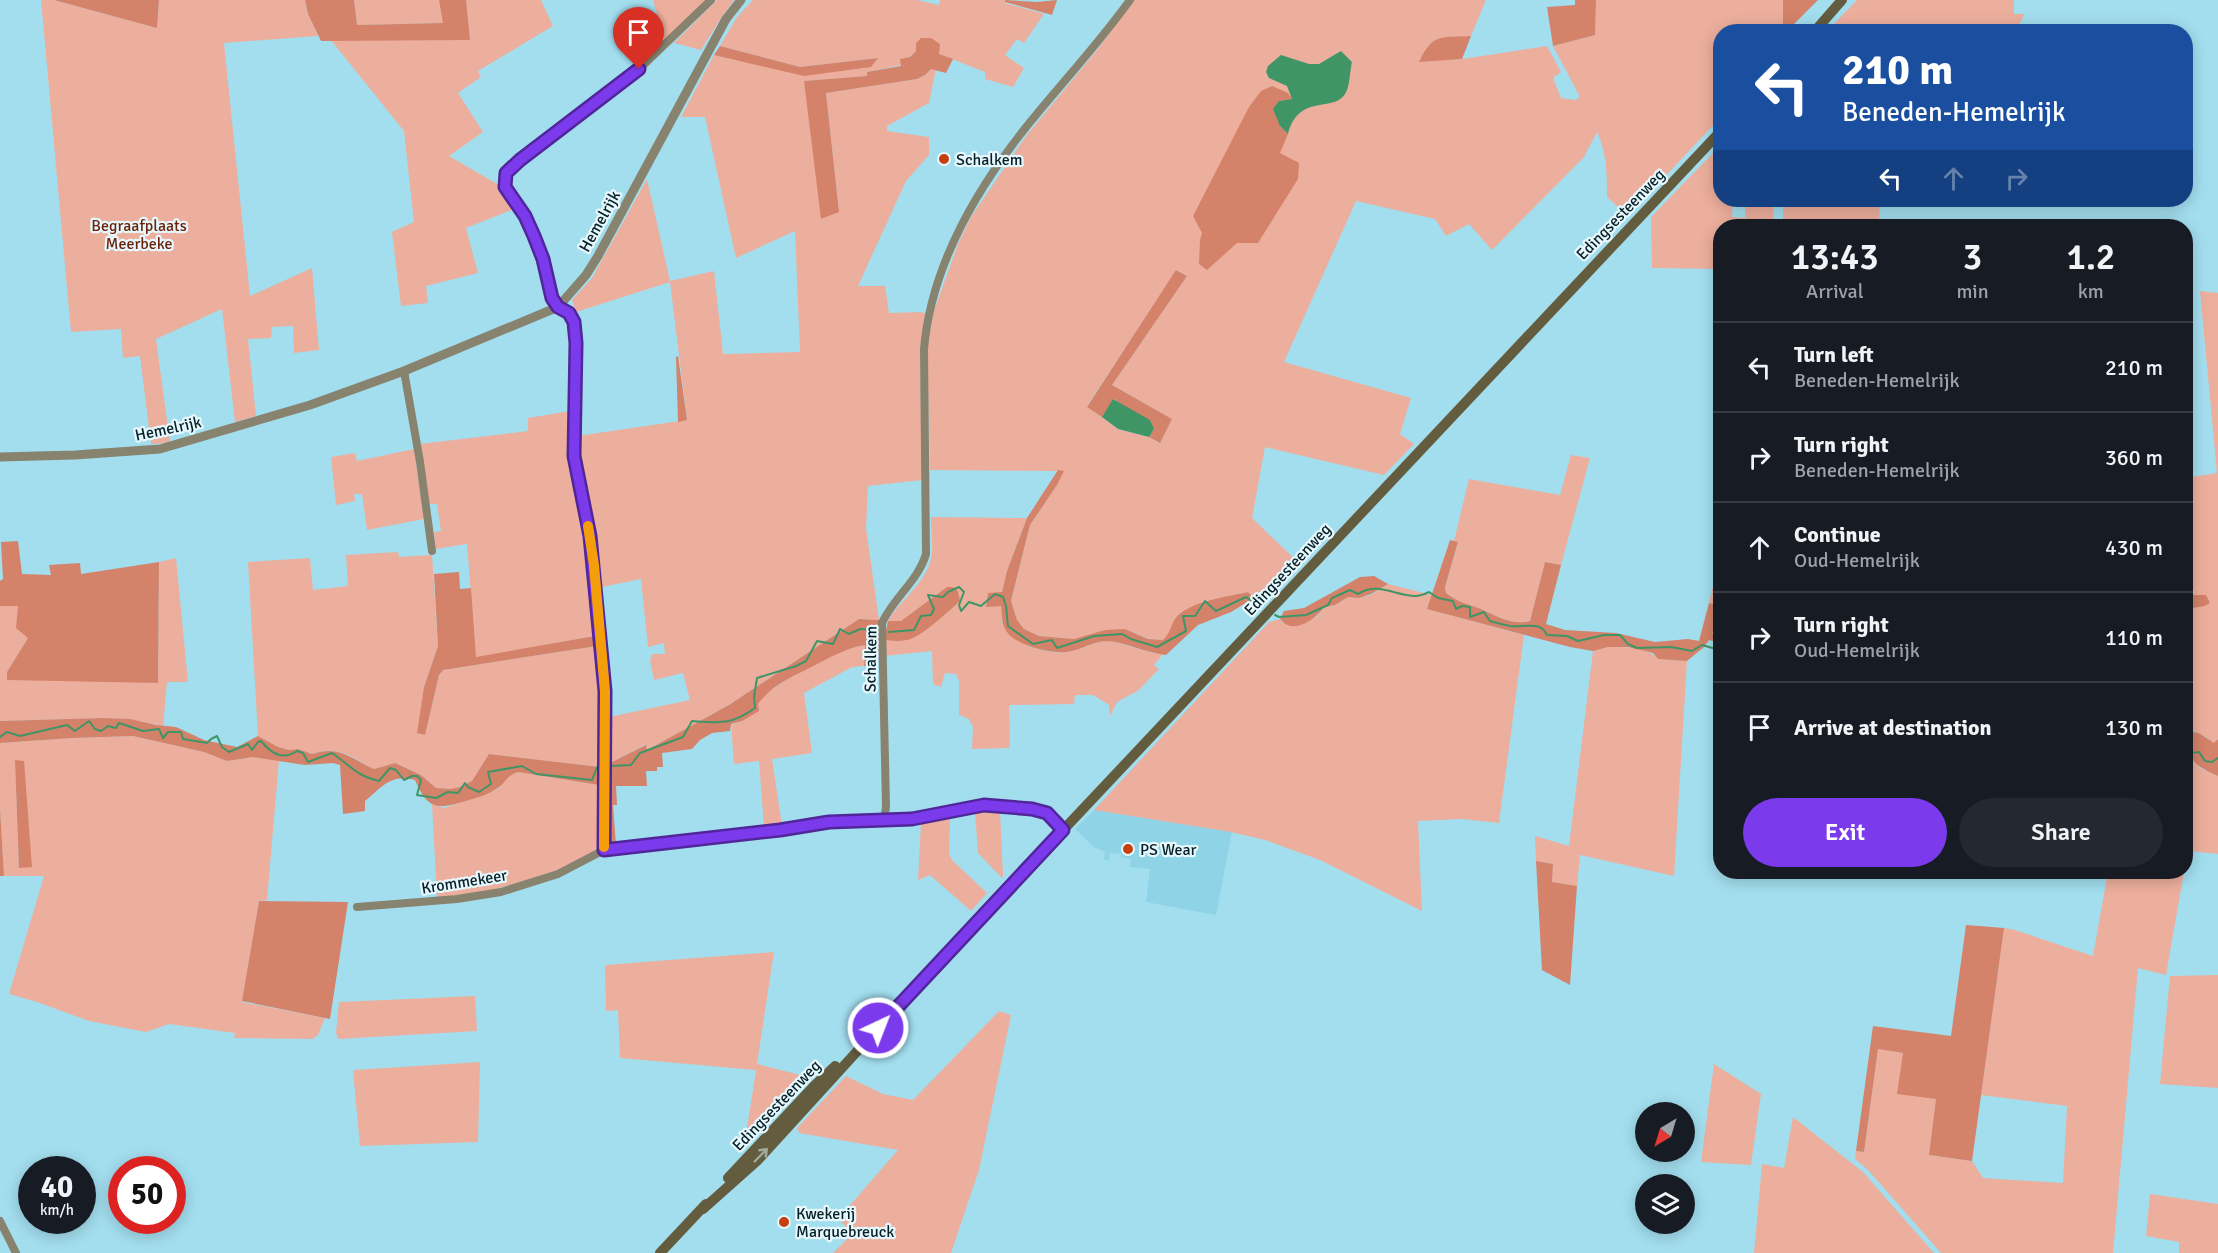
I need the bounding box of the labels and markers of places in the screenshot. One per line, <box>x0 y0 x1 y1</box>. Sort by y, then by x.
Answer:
pin <box>613 7 664 69</box>
place label: Schalkem <box>956 150 1022 170</box>
marker: Schalkem <box>937 152 951 166</box>
place label: PS Wear <box>1140 840 1197 860</box>
marker: PS Wear <box>1121 842 1135 856</box>
place label: Kwekerij Marquebreuck <box>796 1204 894 1242</box>
marker: Kwekerij Marquebreuck <box>777 1215 791 1229</box>

